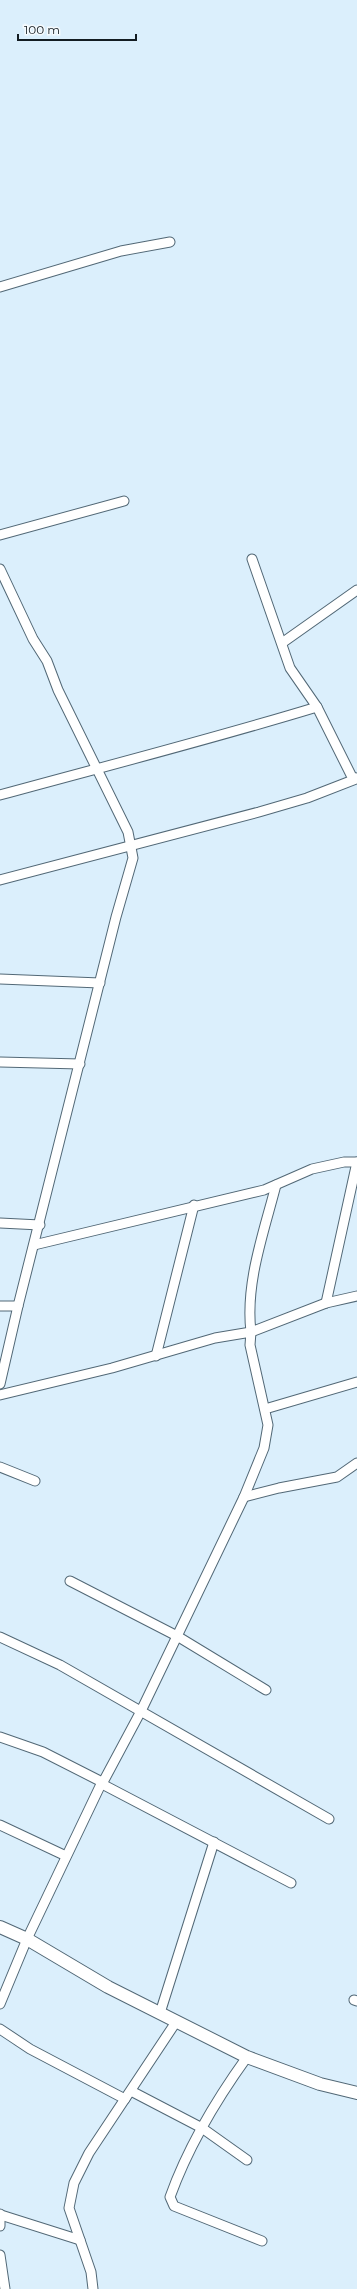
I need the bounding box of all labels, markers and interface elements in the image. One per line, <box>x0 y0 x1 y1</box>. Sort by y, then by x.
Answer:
scale bar <box>18 16 136 42</box>
text: 100 m <box>24 22 60 37</box>

